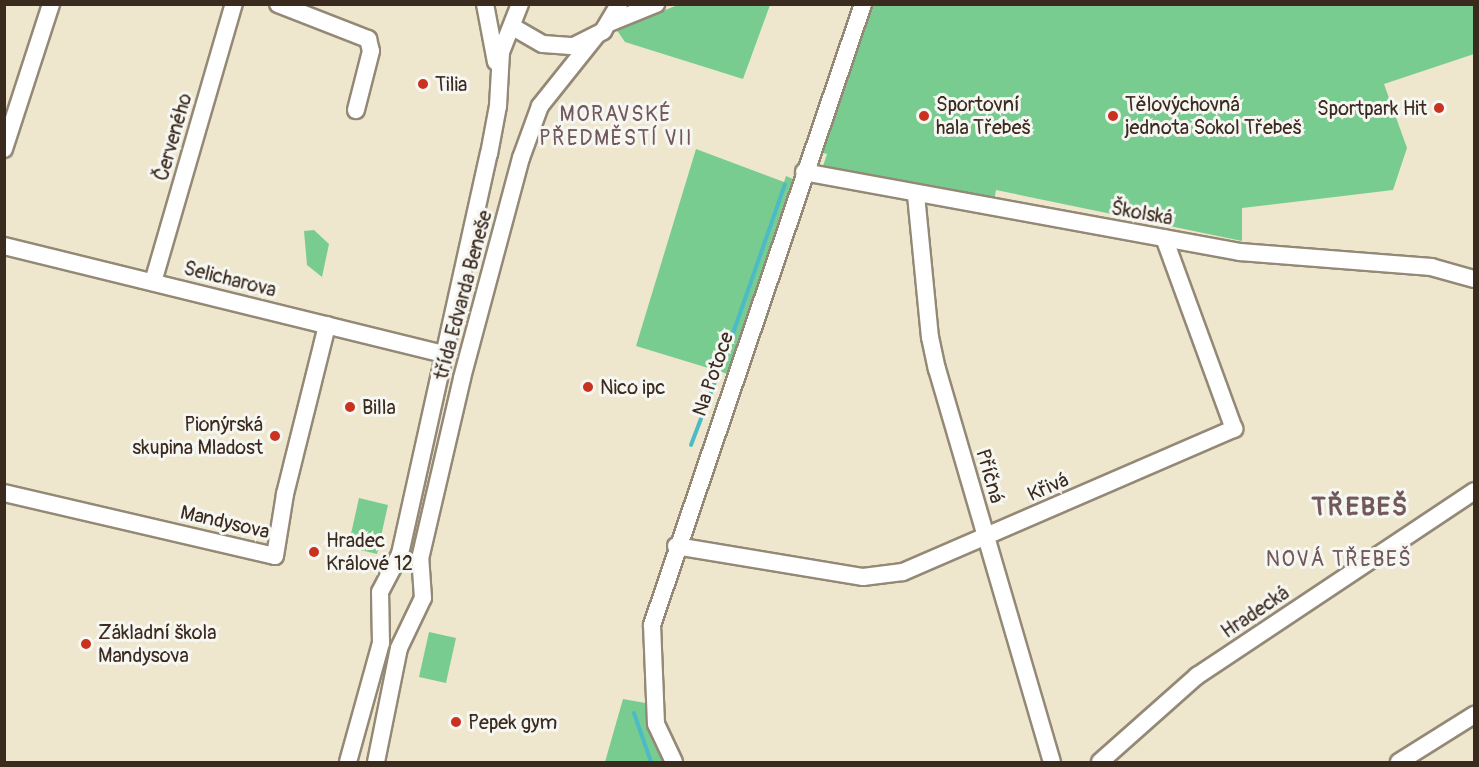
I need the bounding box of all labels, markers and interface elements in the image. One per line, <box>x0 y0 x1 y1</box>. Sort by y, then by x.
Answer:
place label: Tilia <box>435 72 467 96</box>
marker: Tilia <box>416 77 430 91</box>
street label: Červeného <box>149 90 197 184</box>
place label: Sportovní hala Třebeš <box>936 92 1030 139</box>
place label: Tělovýchovná jednota Sokol Třebeš <box>1125 92 1301 139</box>
place label: Sportpark Hit <box>1317 96 1427 120</box>
marker: Sportpark Hit <box>1432 101 1446 115</box>
district label: MORAVSKÉ PŘEDMĚSTÍ VII <box>539 102 693 152</box>
marker: Sportovní hala Třebeš <box>917 109 931 123</box>
marker: Tělovýchovná jednota Sokol Třebeš <box>1106 109 1120 123</box>
street label: Školská <box>1109 196 1175 230</box>
street label: třída Edvarda Beneše <box>429 208 497 382</box>
street label: Selicharova <box>181 256 279 302</box>
street label: Na Potoce <box>687 329 739 419</box>
place label: Nico ipc <box>600 375 665 399</box>
marker: Nico ipc <box>581 380 595 394</box>
place label: Billa <box>362 395 396 419</box>
marker: Billa <box>343 400 357 414</box>
place label: Pionýrská skupina Mladost <box>132 412 263 459</box>
marker: Pionýrská skupina Mladost <box>268 429 282 443</box>
street label: Příčná <box>971 446 1009 506</box>
street label: Křivá <box>1024 467 1072 507</box>
district label: TŘEBEŠ <box>1311 492 1409 524</box>
street label: Mandysova <box>178 500 272 544</box>
place label: Hradec Králové 12 <box>326 528 413 575</box>
marker: Hradec Králové 12 <box>307 545 321 559</box>
district label: NOVÁ TŘEBEŠ <box>1266 547 1412 573</box>
street label: Hradecká <box>1216 581 1294 643</box>
place label: Základní škola Mandysova <box>98 620 217 667</box>
marker: Základní škola Mandysova <box>79 637 93 651</box>
place label: Pepek gym <box>468 710 557 734</box>
marker: Pepek gym <box>449 715 463 729</box>

